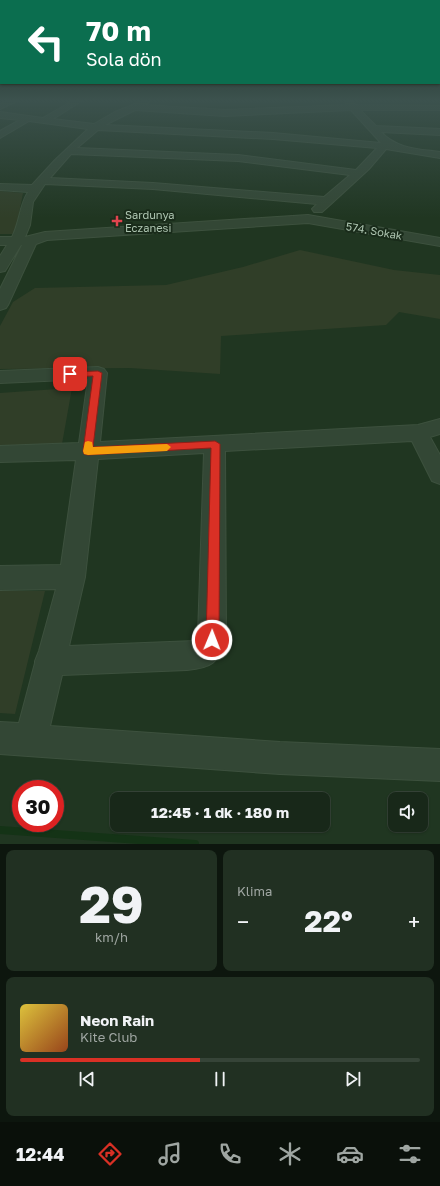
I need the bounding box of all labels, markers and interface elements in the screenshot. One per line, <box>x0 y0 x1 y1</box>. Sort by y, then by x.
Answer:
text: 70 m <box>86 14 151 47</box>
icon: left <box>20 16 72 68</box>
text: Sola dön <box>86 48 162 70</box>
place label: Sardunya Eczanesi <box>125 208 174 234</box>
marker: Sardunya Eczanesi <box>112 216 122 226</box>
street label: 574. Sokak <box>345 219 403 242</box>
pin <box>53 357 87 391</box>
icon: arrive <box>59 363 81 385</box>
position arrow <box>191 619 233 661</box>
speed limit sign: 30 <box>12 780 64 832</box>
map controls <box>388 792 428 832</box>
button: sound <box>388 792 428 832</box>
text: 12:45 · 1 dk · 180 m <box>151 803 289 821</box>
text: 29 <box>79 872 144 934</box>
text: Klima <box>237 883 272 899</box>
text: 22° <box>304 903 353 939</box>
text: − <box>237 908 249 935</box>
text: + <box>408 908 420 935</box>
text: km/h <box>95 929 128 945</box>
text: Neon Rain <box>80 1011 154 1029</box>
text: Kite Club <box>80 1029 137 1045</box>
icon: previous <box>76 1068 98 1090</box>
icon: pause <box>209 1068 231 1090</box>
icon: next <box>342 1068 364 1090</box>
icon: directions <box>96 1140 124 1168</box>
icon: music <box>156 1140 184 1168</box>
icon: phone <box>216 1140 244 1168</box>
icon: climate <box>276 1140 304 1168</box>
icon: car <box>336 1140 364 1168</box>
icon: filters <box>396 1140 424 1168</box>
text: 12:44 <box>16 1143 64 1165</box>

